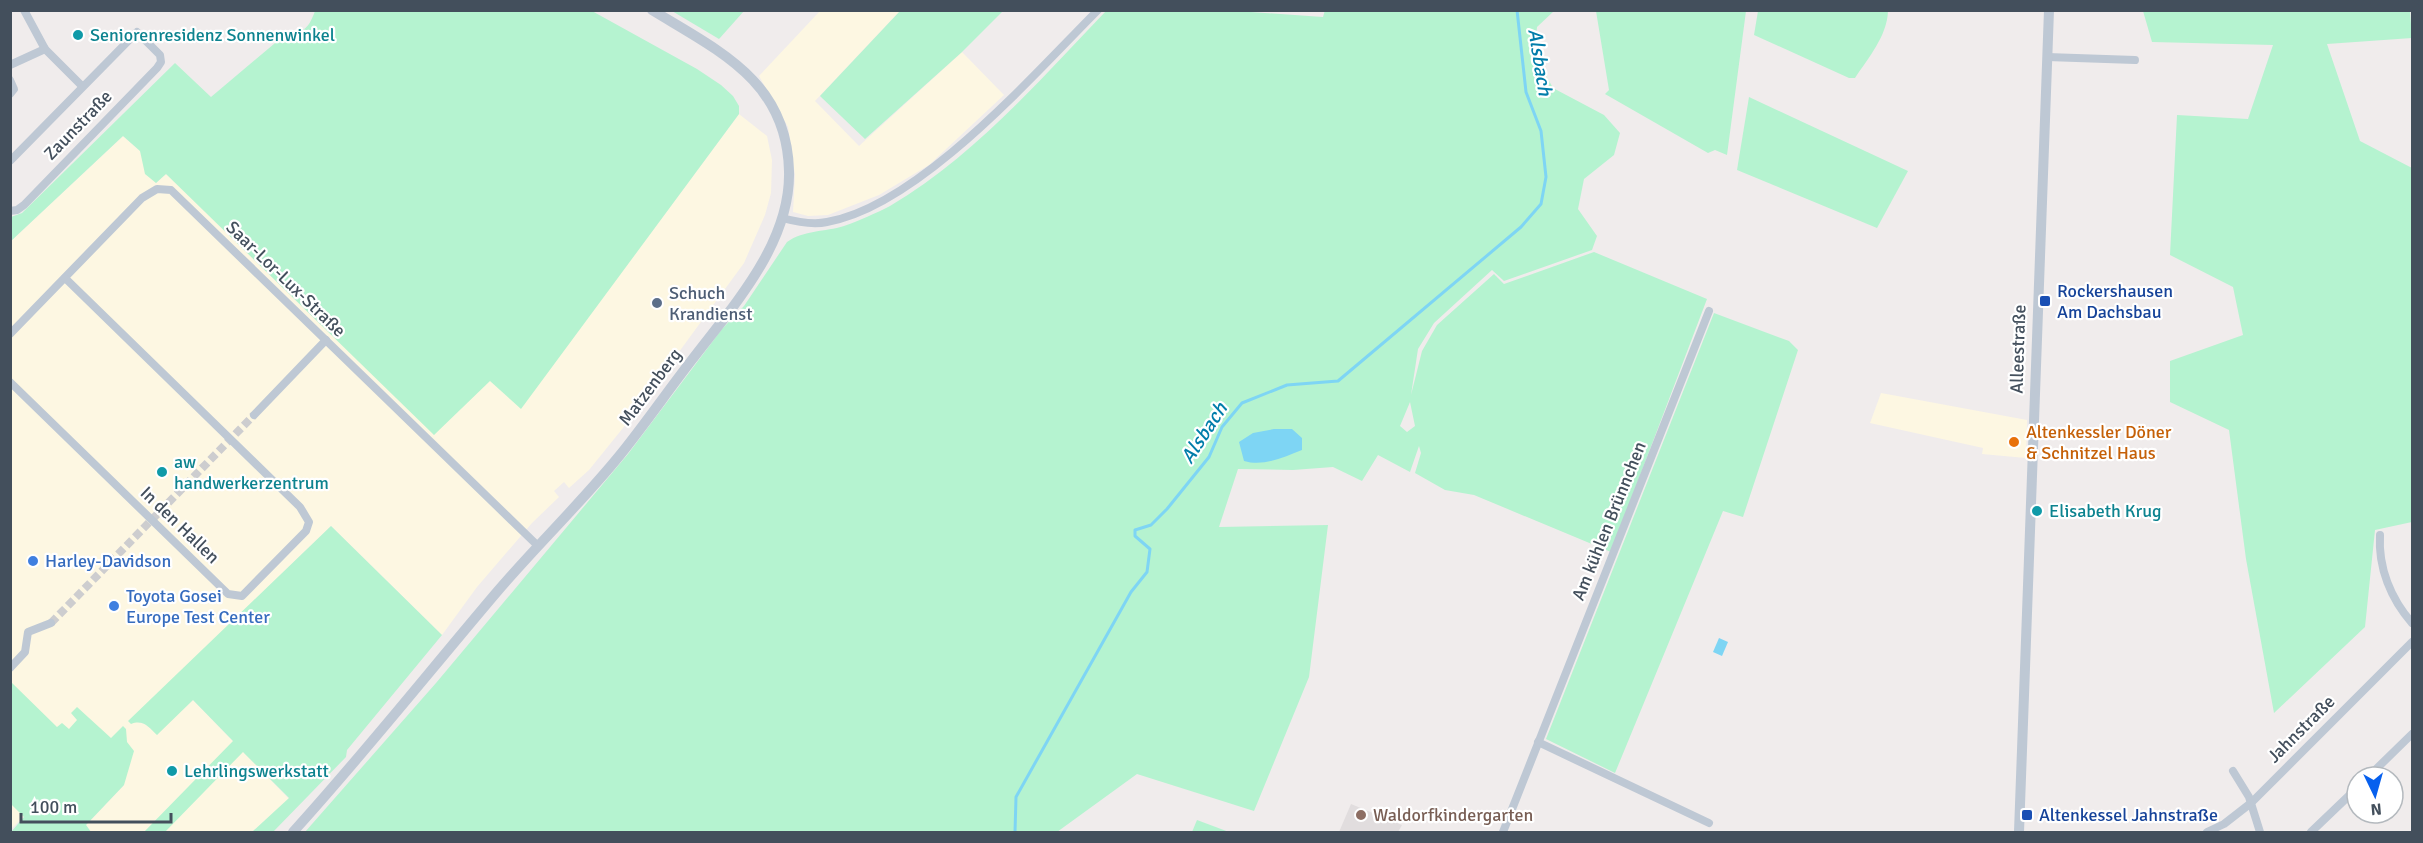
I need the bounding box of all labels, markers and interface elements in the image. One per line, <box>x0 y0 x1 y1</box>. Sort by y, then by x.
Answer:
place label: Seniorenresidenz Sonnenwinkel <box>90 24 335 46</box>
water label: Alsbach <box>1522 27 1558 98</box>
marker: Seniorenresidenz Sonnenwinkel <box>71 28 85 42</box>
street label: Zaunstraße <box>39 85 117 165</box>
street label: Saar-Lor-Lux-Straße <box>222 216 350 342</box>
place label: Rockershausen Am Dachsbau <box>2057 280 2173 323</box>
place label: Schuch Krandienst <box>669 282 753 325</box>
marker: Rockershausen Am Dachsbau <box>2038 294 2052 308</box>
marker: Schuch Krandienst <box>650 296 664 310</box>
street label: Alleestraße <box>2005 304 2031 394</box>
street label: Matzenberg <box>614 344 686 430</box>
water label: Alsbach <box>1175 397 1233 468</box>
place label: Altenkessler Döner & Schnitzel Haus <box>2026 421 2172 464</box>
marker: Altenkessler Döner & Schnitzel Haus <box>2007 435 2021 449</box>
street label: Am kühlen Brünnchen <box>1567 438 1651 604</box>
place label: aw handwerkerzentrum <box>174 451 329 494</box>
marker: aw handwerkerzentrum <box>155 465 169 479</box>
street label: In den Hallen <box>136 482 224 568</box>
place label: Elisabeth Krug <box>2049 500 2162 522</box>
marker: Elisabeth Krug <box>2030 504 2044 518</box>
place label: Harley-Davidson <box>45 550 171 572</box>
marker: Harley-Davidson <box>26 554 40 568</box>
place label: Toyota Gosei Europe Test Center <box>126 585 270 628</box>
marker: Toyota Gosei Europe Test Center <box>107 599 121 613</box>
street label: Jahnstraße <box>2263 691 2339 767</box>
place label: Lehrlingswerkstatt <box>184 760 329 782</box>
marker: Lehrlingswerkstatt <box>165 764 179 778</box>
north arrow <box>2345 765 2405 825</box>
scale bar <box>21 786 171 824</box>
text: 100 m <box>30 796 77 818</box>
text: N <box>2370 798 2383 819</box>
place label: Waldorfkindergarten <box>1373 804 1533 826</box>
place label: Altenkessel Jahnstraße <box>2039 804 2218 826</box>
marker: Waldorfkindergarten <box>1354 808 1368 822</box>
marker: Altenkessel Jahnstraße <box>2020 808 2034 822</box>

